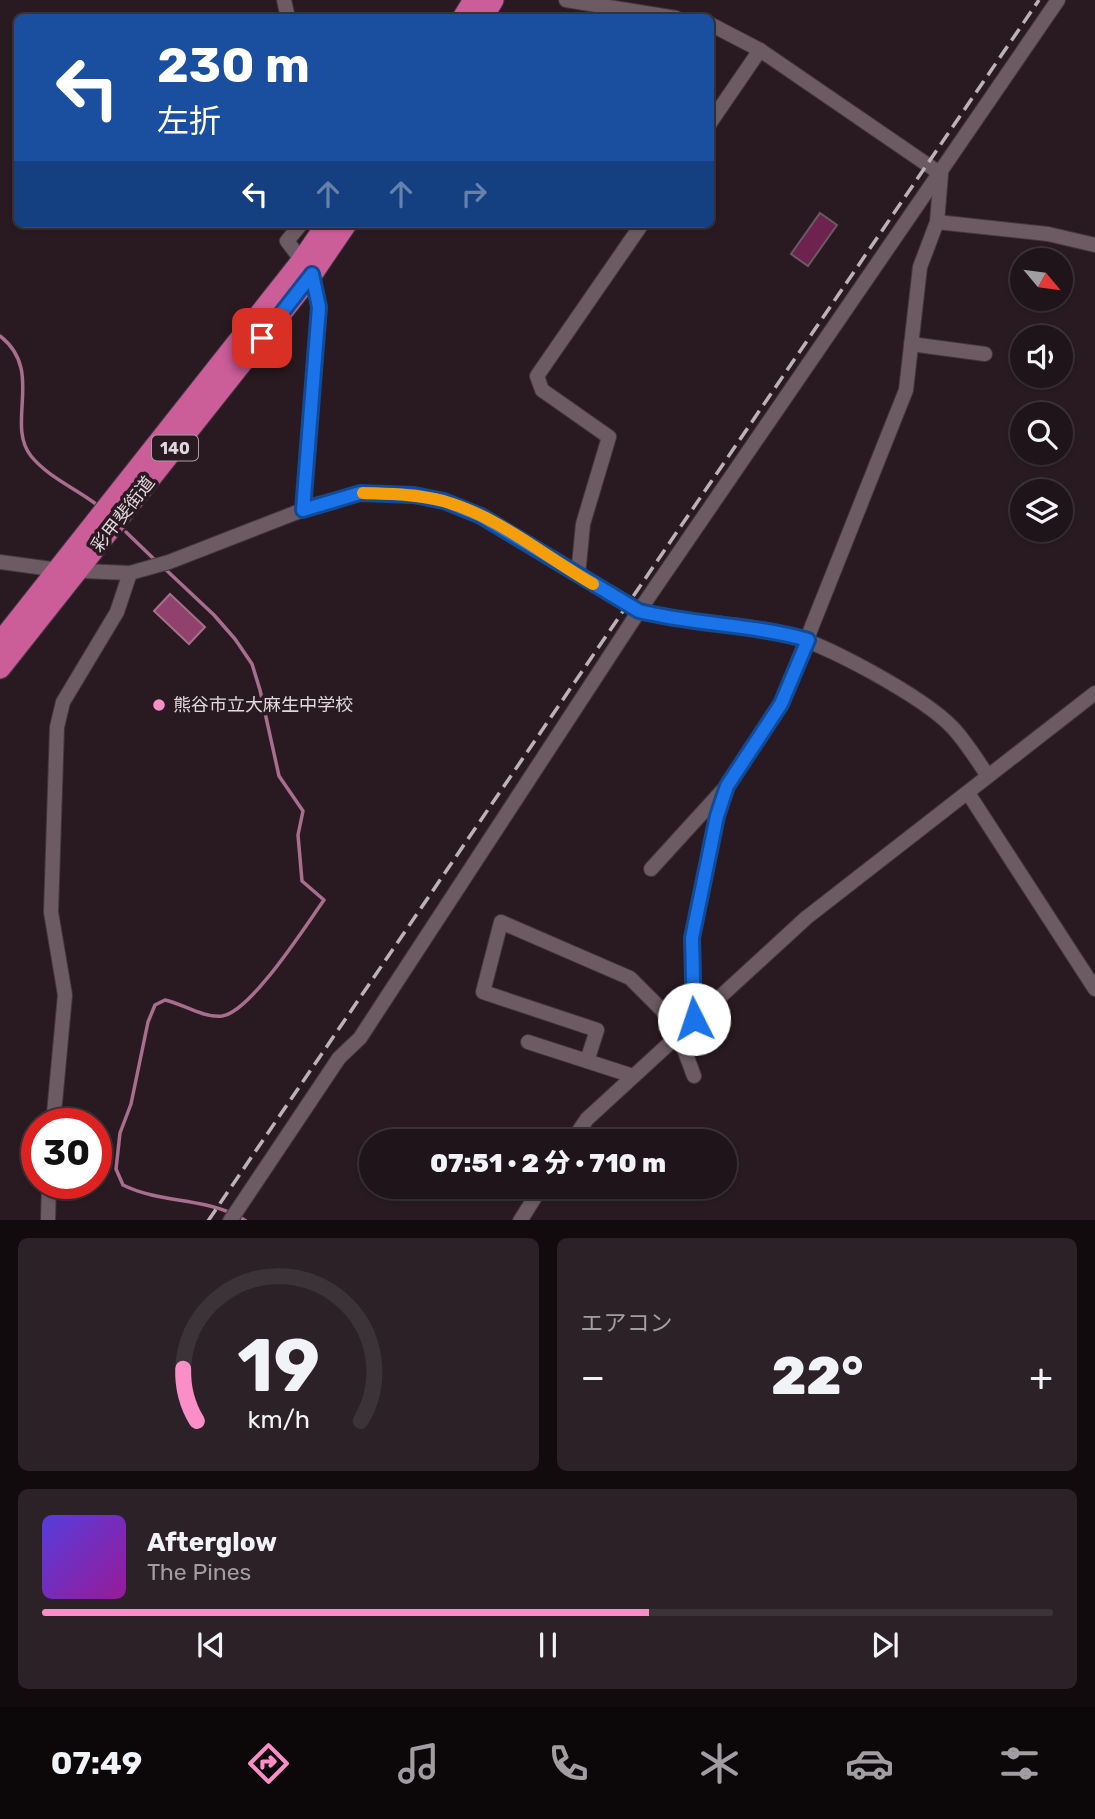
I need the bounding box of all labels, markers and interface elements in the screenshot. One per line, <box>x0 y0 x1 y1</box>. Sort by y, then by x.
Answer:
text: 230 m <box>157 36 310 94</box>
icon: left <box>42 42 133 133</box>
text: 左折 <box>157 102 221 140</box>
icon: left <box>236 175 274 213</box>
icon: ahead <box>309 175 347 213</box>
icon: ahead <box>382 175 420 213</box>
icon: right <box>455 175 493 213</box>
north arrow <box>1010 248 1073 312</box>
map controls <box>1010 248 1073 542</box>
pin <box>232 308 292 368</box>
icon: arrive <box>243 319 281 357</box>
button: sound <box>1010 325 1073 388</box>
button: search <box>1010 402 1073 465</box>
road number: 140 <box>152 436 198 461</box>
street label: 彩甲斐街道 <box>87 472 159 556</box>
button: layers <box>1010 479 1073 542</box>
place label: 熊谷市立大麻生中学校 <box>173 694 353 716</box>
marker: 熊谷市立大麻生中学校 <box>151 697 167 713</box>
position arrow <box>657 982 731 1056</box>
speed limit sign: 30 <box>21 1108 112 1199</box>
text: 07:51 · 2 分 · 710 m <box>430 1148 666 1179</box>
text: エアコン <box>581 1309 673 1337</box>
text: 19 <box>237 1323 320 1409</box>
text: 22° <box>771 1345 863 1407</box>
text: − <box>581 1354 605 1400</box>
text: + <box>1029 1354 1053 1400</box>
text: km/h <box>247 1404 309 1433</box>
text: Afterglow <box>147 1527 277 1558</box>
text: The Pines <box>147 1558 251 1586</box>
icon: previous <box>192 1626 230 1664</box>
icon: pause <box>529 1626 567 1664</box>
icon: next <box>866 1626 904 1664</box>
icon: directions <box>244 1739 293 1788</box>
icon: music <box>394 1739 443 1788</box>
icon: phone <box>544 1739 593 1788</box>
icon: climate <box>695 1739 744 1788</box>
icon: car <box>845 1739 894 1788</box>
icon: filters <box>995 1739 1044 1788</box>
text: 07:49 <box>51 1744 142 1782</box>

